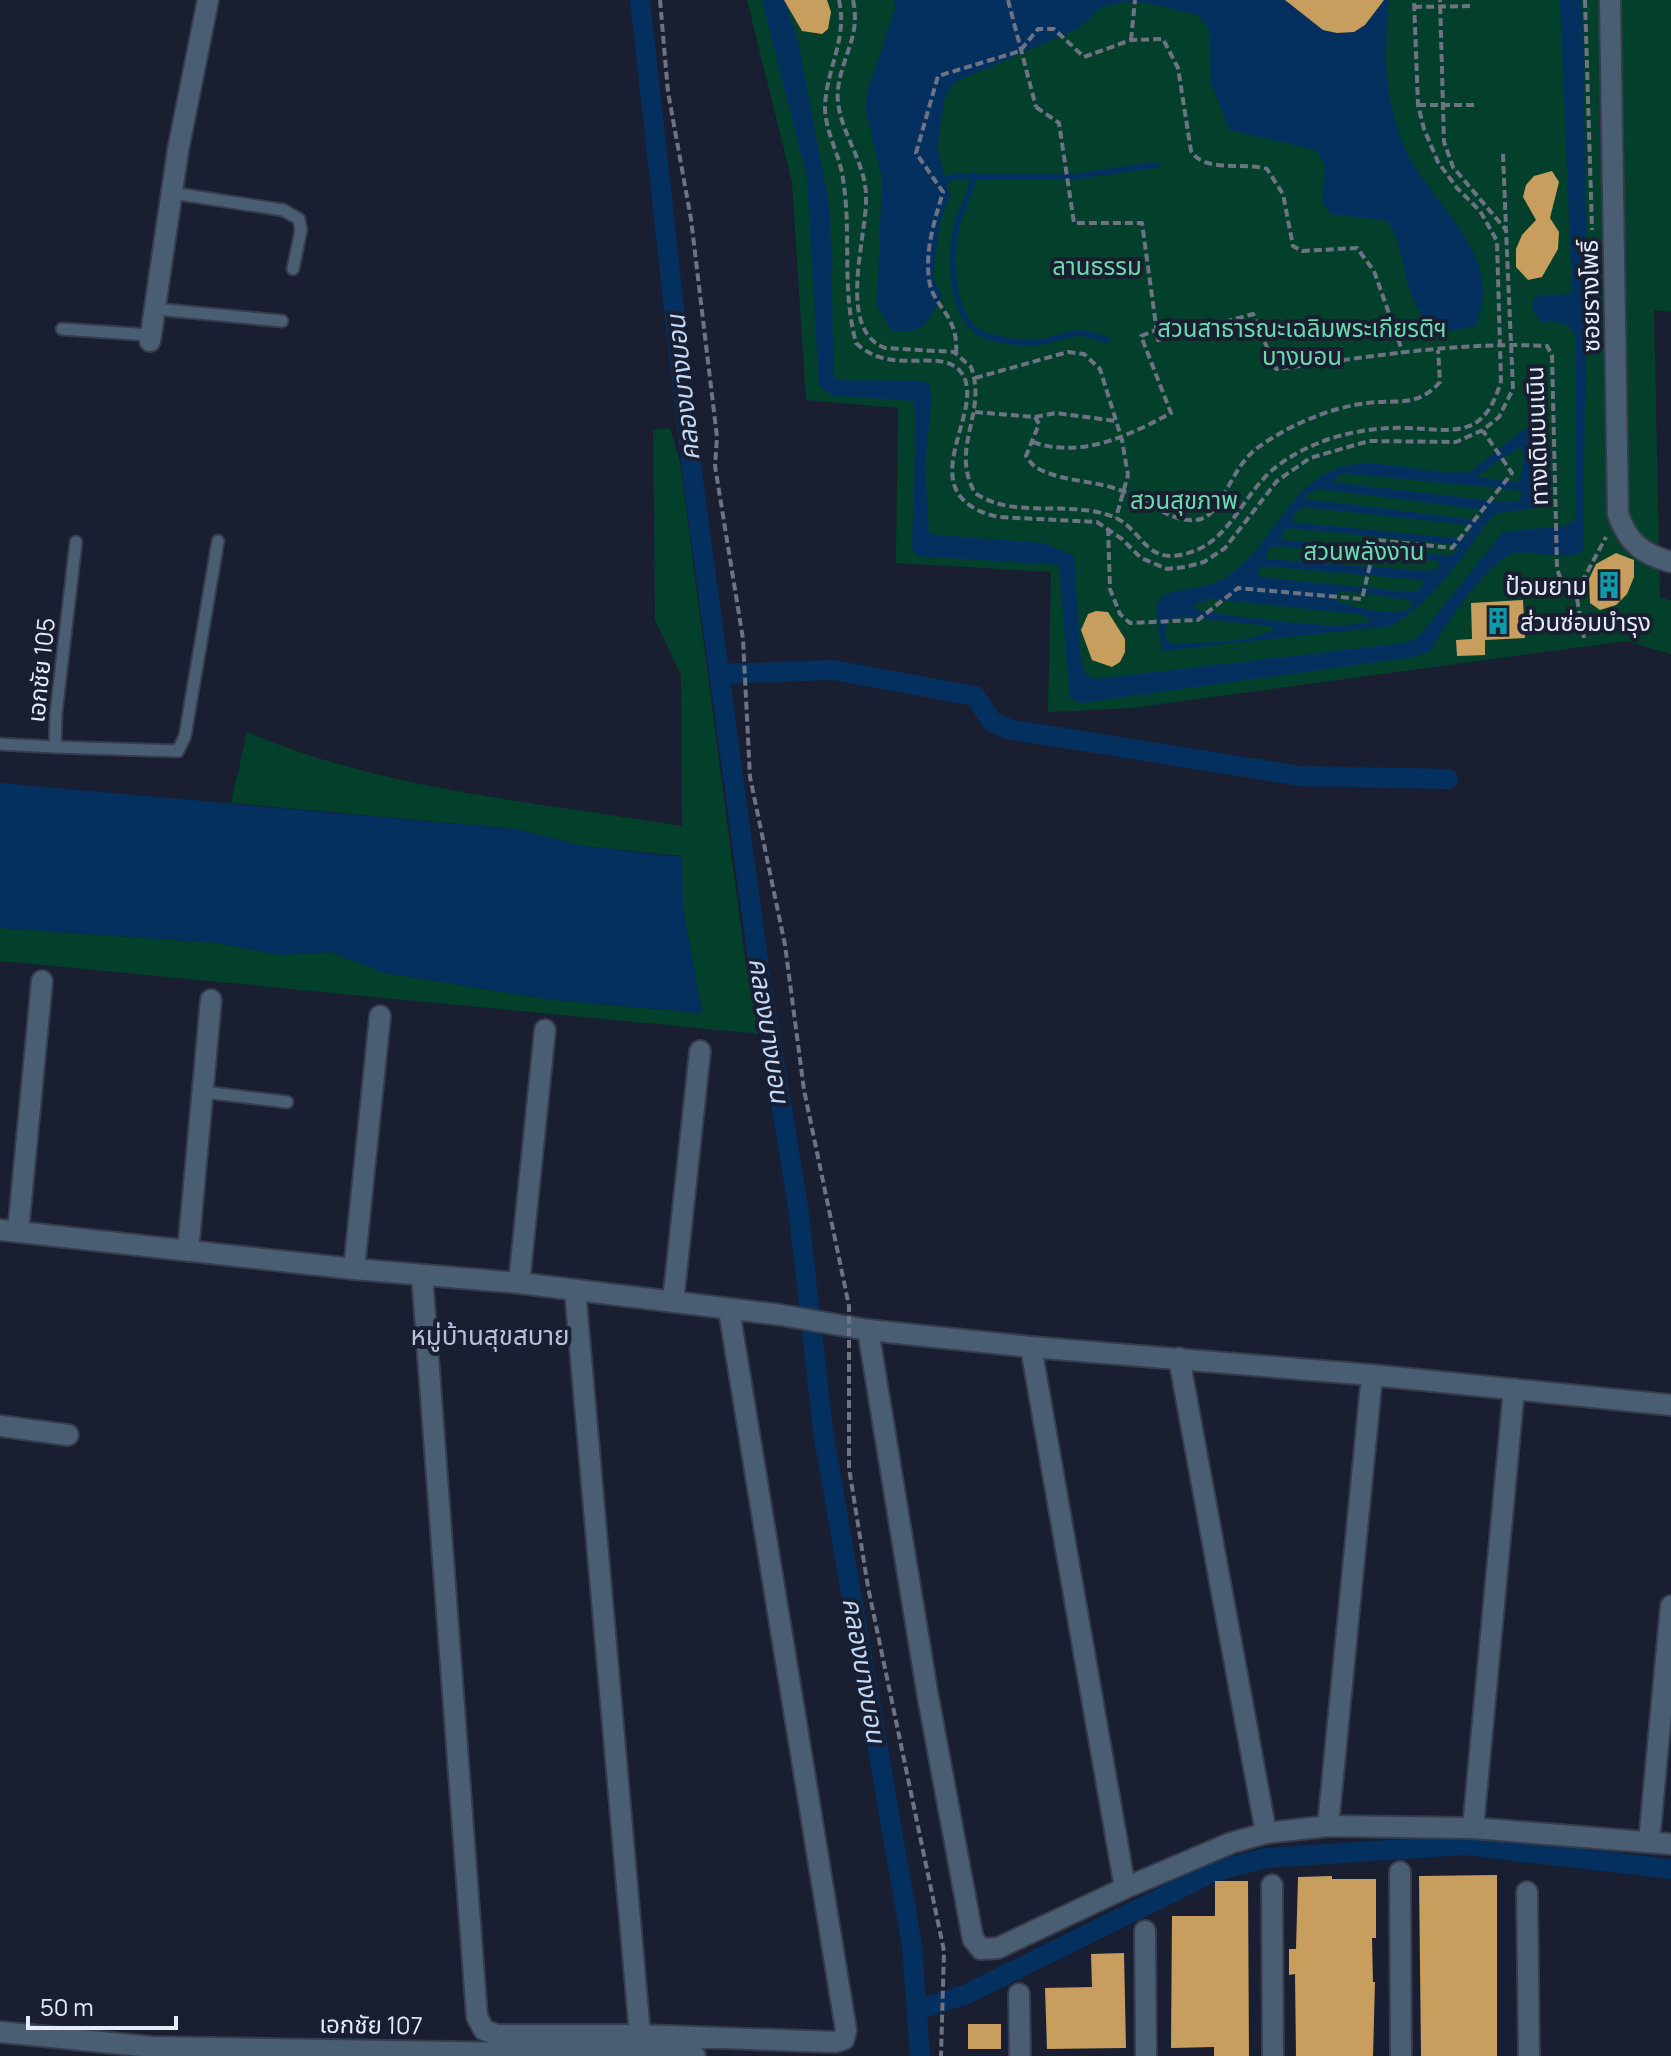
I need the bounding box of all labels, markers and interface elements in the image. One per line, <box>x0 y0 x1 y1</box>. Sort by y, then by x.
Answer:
street label: ซอยรางโพธิ์ <box>1572 239 1606 352</box>
park label: ลานธรรม <box>1052 249 1142 282</box>
water label: คลองบางบอน <box>656 311 708 463</box>
park label: สวนสาธารณะเฉลิมพระเกียรติฯ บางบอน <box>1157 311 1447 372</box>
street label: ทางเดินบนเนิน <box>1517 366 1555 506</box>
park label: สวนสุขภาพ <box>1130 483 1238 516</box>
park label: สวนพลังงาน <box>1304 534 1424 567</box>
place label: ป้อมยาม <box>1505 569 1587 602</box>
building icon: ป้อมยาม <box>1594 570 1624 600</box>
place label: ส่วนซ่อมบำรุง <box>1520 605 1651 638</box>
building icon: ส่วนซ่อมบำรุง <box>1483 606 1513 636</box>
street label: เอกชัย 105 <box>18 616 62 724</box>
water label: คลองบางบอน <box>741 955 800 1107</box>
district label: หมู่บ้านสุขสบาย <box>410 1317 570 1353</box>
water label: คลองบางบอน <box>835 1595 896 1747</box>
scale bar <box>28 1980 176 2030</box>
text: 50 m <box>40 1990 94 2023</box>
street label: เอกชัย 107 <box>319 2007 423 2041</box>

